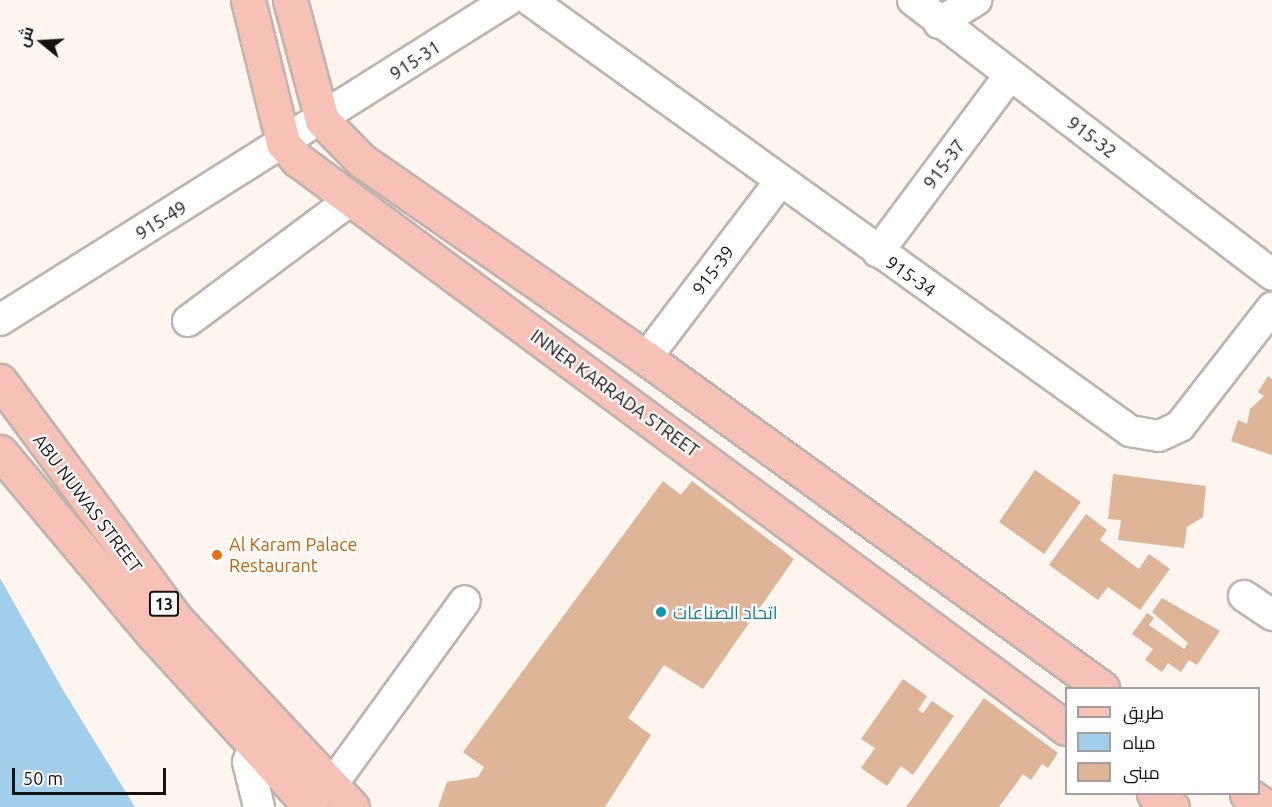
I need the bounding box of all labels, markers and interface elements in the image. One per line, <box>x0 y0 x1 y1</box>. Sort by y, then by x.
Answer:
north arrow <box>12 12 72 72</box>
text: ش <box>13 24 37 49</box>
street label: 915-31 <box>386 36 444 84</box>
street label: 915-32 <box>1063 112 1121 162</box>
street label: 915-37 <box>919 135 969 193</box>
street label: 915-49 <box>132 196 190 244</box>
street label: 915-39 <box>688 241 738 299</box>
street label: 915-34 <box>882 251 940 301</box>
street label: INNER KARRADA STREET <box>527 325 703 461</box>
street label: ABU NUWAS STREET <box>29 430 147 576</box>
place label: Al Karam Palace Restaurant <box>229 534 358 576</box>
marker: Al Karam Palace Restaurant <box>210 548 224 562</box>
road number: 13 <box>148 591 180 617</box>
place label: اتحاد الصناعات <box>673 601 778 623</box>
marker: اتحاد الصناعات <box>654 605 668 619</box>
legend <box>1065 687 1260 795</box>
text: طريق <box>1123 702 1164 722</box>
text: مياه <box>1123 732 1156 752</box>
scale bar <box>15 756 170 794</box>
text: مبنى <box>1123 762 1160 782</box>
text: 50 m <box>23 768 63 788</box>

